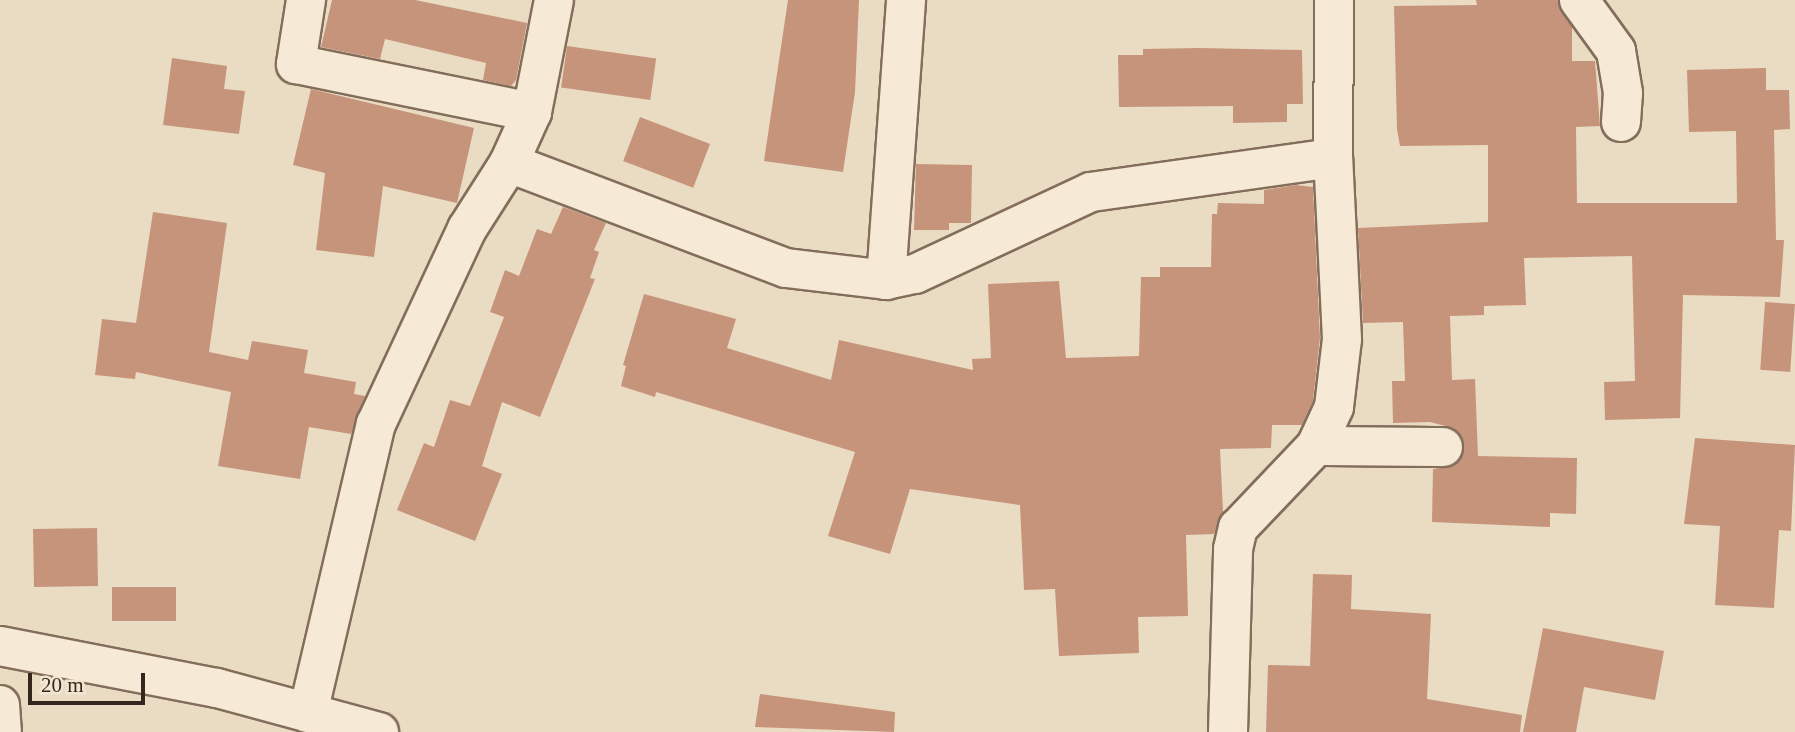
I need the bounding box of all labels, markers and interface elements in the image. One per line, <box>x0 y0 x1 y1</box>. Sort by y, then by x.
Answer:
scale bar <box>32 658 149 702</box>
text: 20 m <box>41 673 84 697</box>

